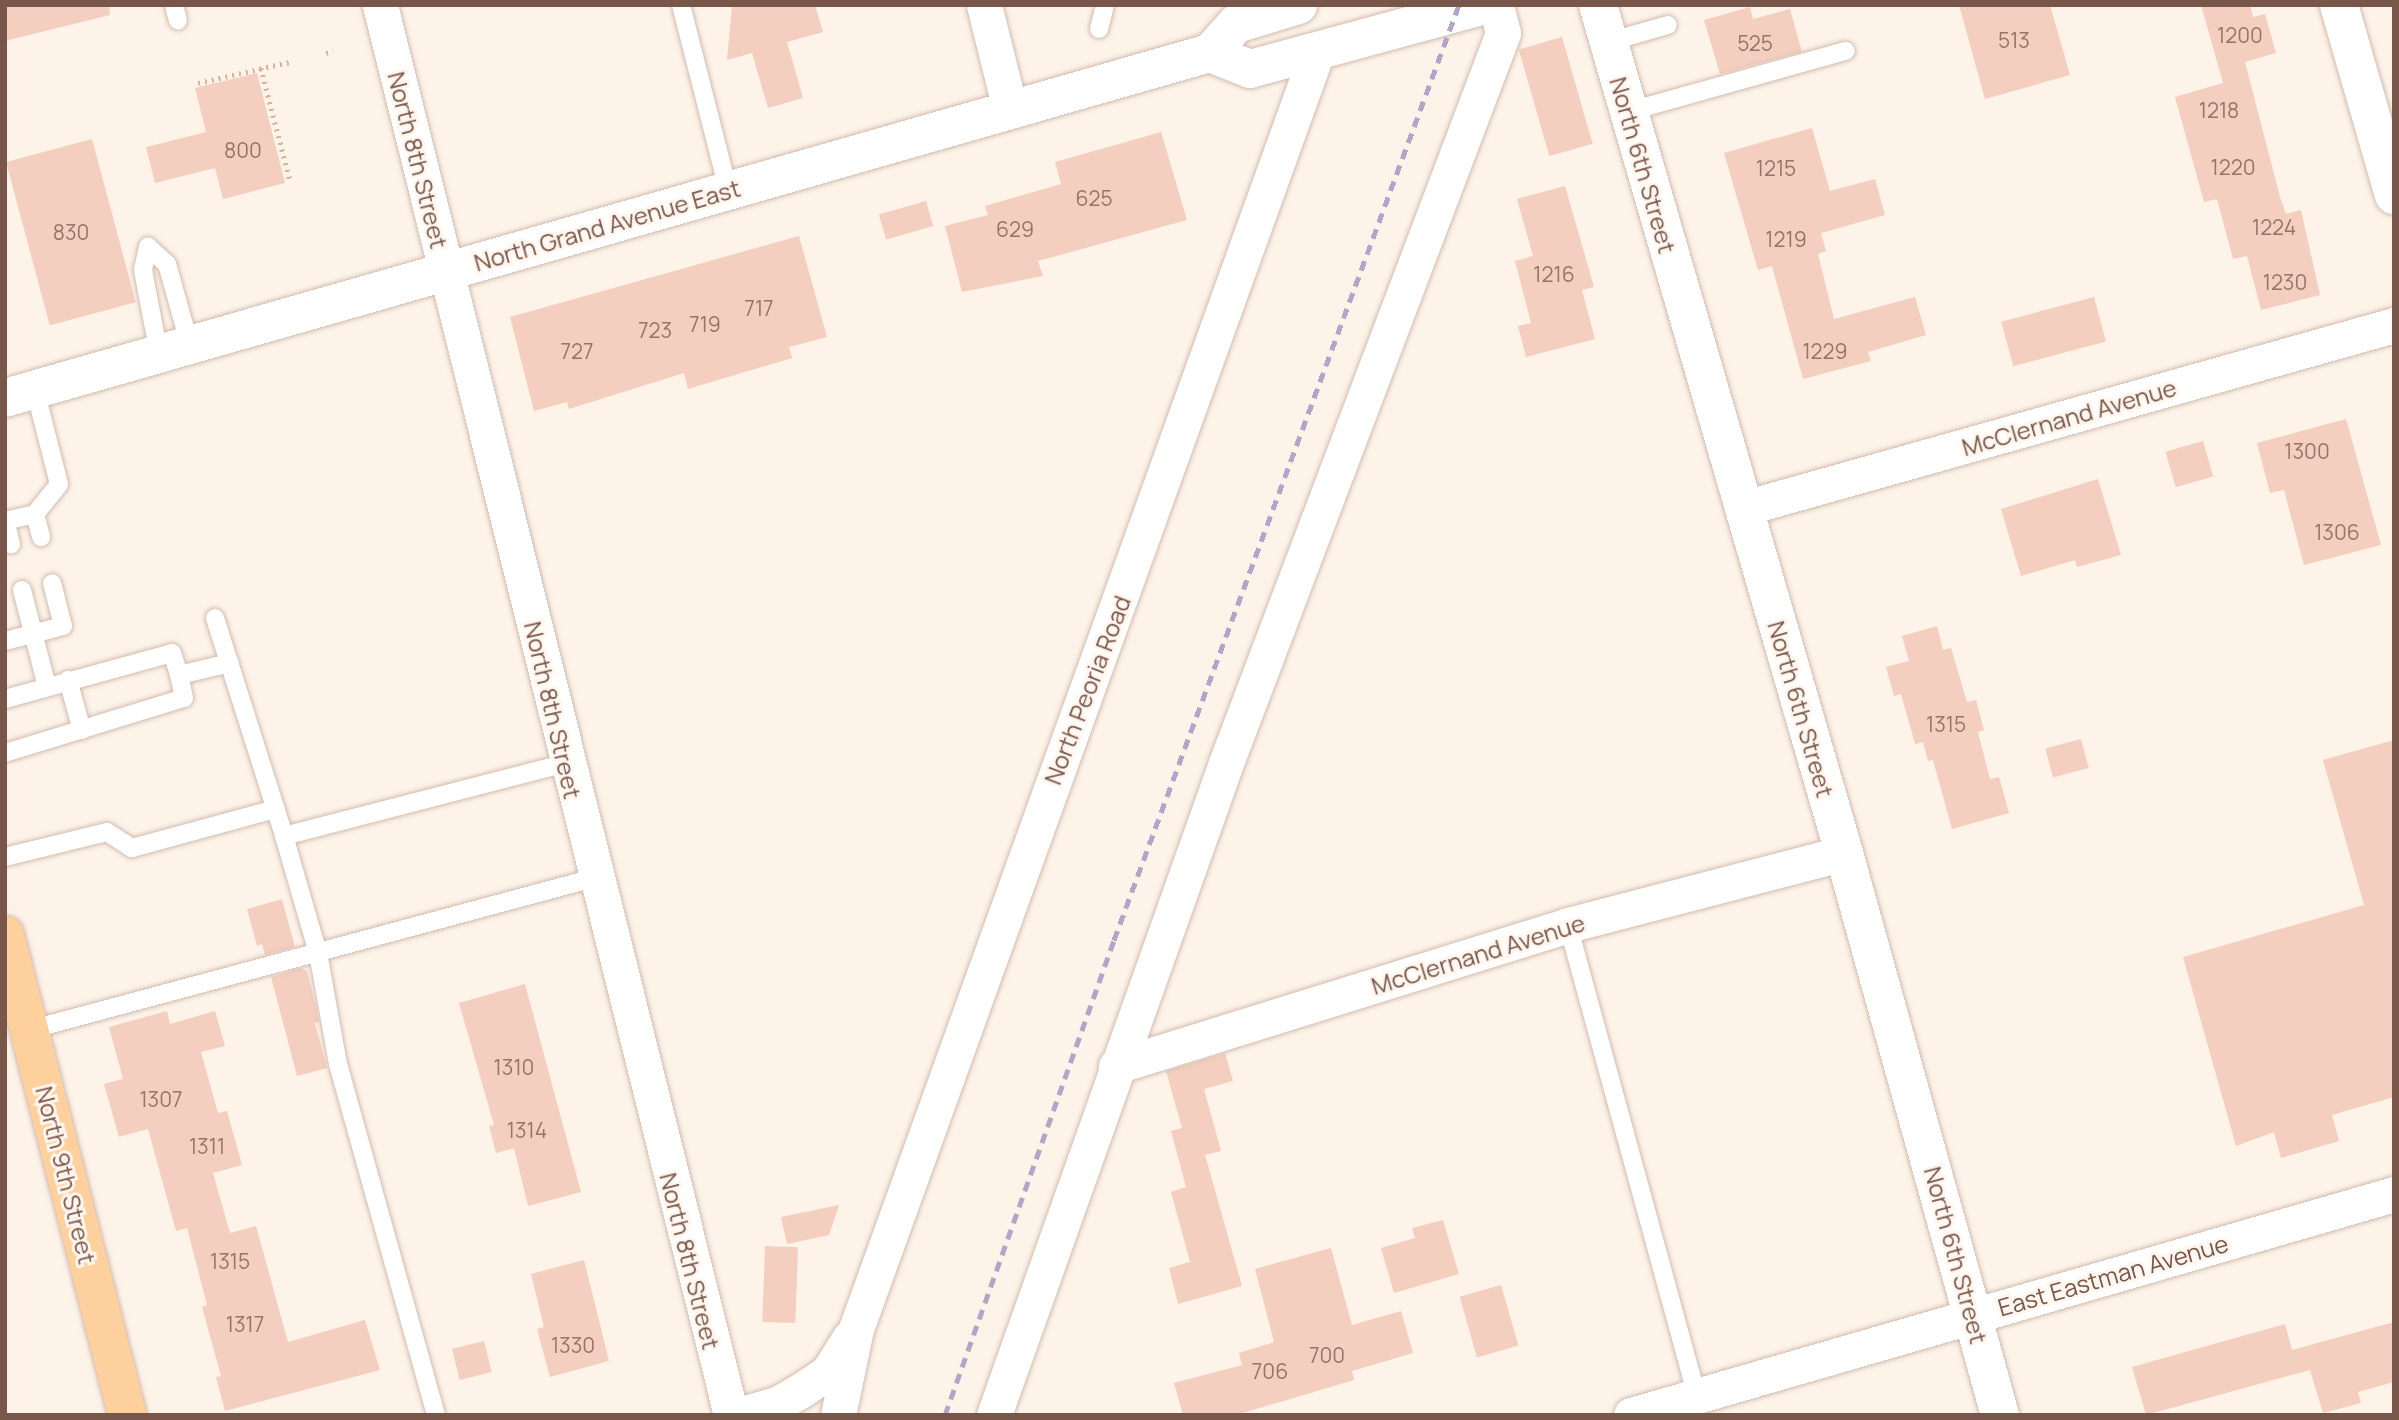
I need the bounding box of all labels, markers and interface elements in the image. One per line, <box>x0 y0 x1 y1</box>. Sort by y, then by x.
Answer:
house number: 1200 <box>2217 22 2263 48</box>
house number: 513 <box>1998 27 2030 53</box>
house number: 525 <box>1737 30 1773 56</box>
street label: North 8th Street <box>382 69 454 251</box>
street label: North 6th Street <box>1604 74 1682 256</box>
house number: 1218 <box>2199 97 2239 123</box>
house number: 800 <box>224 137 262 163</box>
house number: 1220 <box>2211 154 2255 180</box>
house number: 1215 <box>1756 155 1796 181</box>
street label: North Grand Avenue East <box>470 173 744 277</box>
house number: 625 <box>1075 185 1113 211</box>
house number: 1224 <box>2252 214 2296 240</box>
house number: 629 <box>996 216 1034 242</box>
house number: 830 <box>53 219 89 245</box>
house number: 1219 <box>1765 226 1807 252</box>
house number: 1216 <box>1533 261 1575 287</box>
house number: 1230 <box>2263 269 2307 295</box>
house number: 717 <box>744 295 774 321</box>
house number: 719 <box>689 311 721 337</box>
house number: 723 <box>638 317 672 343</box>
house number: 727 <box>560 338 594 364</box>
house number: 1229 <box>1802 338 1848 364</box>
street label: McClernand Avenue <box>1958 373 2180 461</box>
house number: 1300 <box>2284 438 2330 464</box>
house number: 1306 <box>2314 519 2360 545</box>
street label: North Peoria Road <box>1038 592 1136 788</box>
street label: North 6th Street <box>1762 618 1840 800</box>
street label: North 8th Street <box>519 619 587 801</box>
house number: 1315 <box>1926 711 1966 737</box>
street label: McClernand Avenue <box>1368 908 1588 1000</box>
house number: 1310 <box>494 1054 534 1080</box>
street label: North 9th Street <box>30 1083 102 1267</box>
house number: 1307 <box>139 1086 183 1112</box>
house number: 1314 <box>507 1117 547 1143</box>
house number: 1311 <box>189 1133 225 1159</box>
street label: North 6th Street <box>1919 1163 1993 1347</box>
street label: North 8th Street <box>654 1170 726 1352</box>
street label: East Eastman Avenue <box>1995 1228 2231 1322</box>
house number: 1315 <box>210 1248 250 1274</box>
house number: 1317 <box>226 1311 264 1337</box>
house number: 1330 <box>551 1332 595 1358</box>
house number: 700 <box>1309 1342 1345 1368</box>
house number: 706 <box>1252 1358 1288 1384</box>

